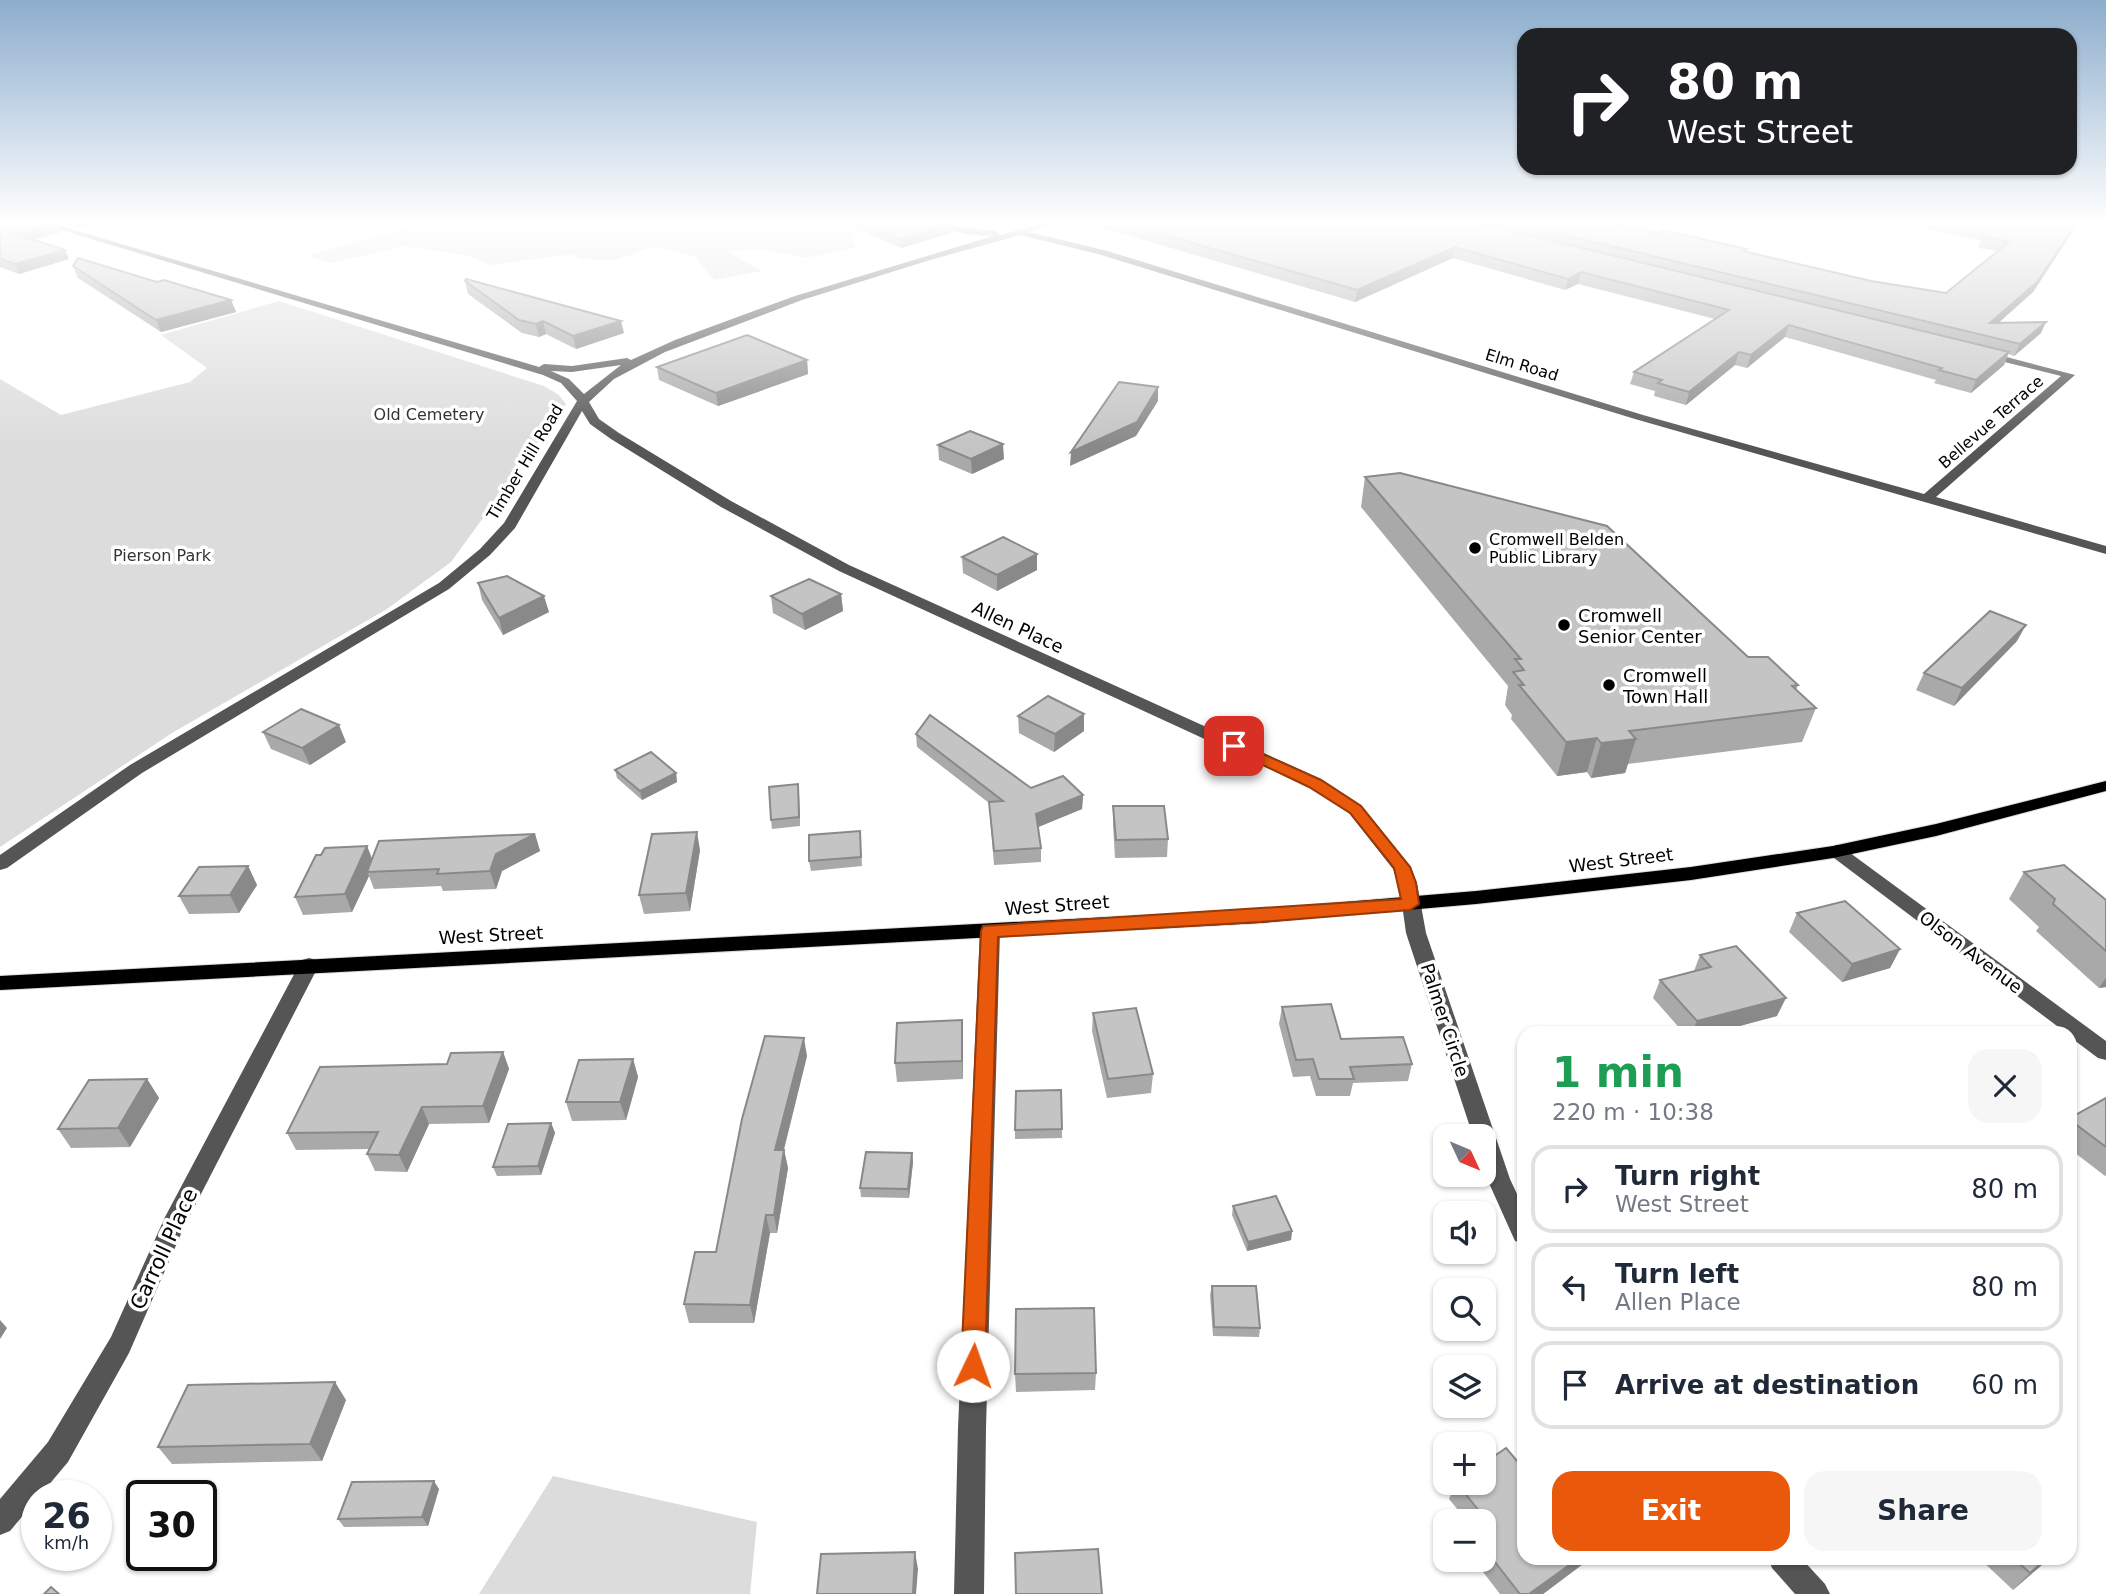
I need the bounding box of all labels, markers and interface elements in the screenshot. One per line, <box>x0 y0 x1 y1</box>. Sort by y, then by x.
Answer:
text: 80 m <box>1667 54 1803 111</box>
icon: right <box>1552 56 1643 147</box>
text: West Street <box>1667 113 1853 151</box>
street label: Elm Road <box>1483 345 1561 385</box>
street label: Bellevue Terrace <box>1935 371 2047 473</box>
street label: Timber Hill Road <box>482 401 567 524</box>
park label: Old Cemetery <box>374 405 484 424</box>
place label: Cromwell Belden Public Library <box>1489 530 1624 567</box>
marker: Cromwell Belden Public Library <box>1467 540 1483 556</box>
park label: Pierson Park <box>113 546 212 565</box>
street label: Allen Place <box>969 597 1067 657</box>
place label: Cromwell Senior Center <box>1578 605 1702 647</box>
marker: Cromwell Senior Center <box>1556 617 1572 633</box>
place label: Cromwell Town Hall <box>1622 665 1708 707</box>
marker: Cromwell Town Hall <box>1601 677 1617 693</box>
pin <box>1204 716 1264 776</box>
icon: arrive <box>1215 727 1253 765</box>
street label: West Street <box>1568 843 1674 877</box>
street label: West Street <box>1004 891 1110 919</box>
street label: Olson Avenue <box>1915 906 2027 998</box>
street label: West Street <box>438 922 544 948</box>
street label: Palmer Circle <box>1417 960 1473 1080</box>
text: 1 min <box>1552 1048 1684 1097</box>
button: close <box>1968 1049 2042 1123</box>
text: 220 m · 10:38 <box>1552 1099 1714 1125</box>
north arrow <box>1433 1124 1496 1186</box>
map controls <box>1433 1124 1496 1572</box>
text: Turn right <box>1615 1161 1760 1191</box>
icon: right <box>1556 1170 1594 1208</box>
text: 80 m <box>1971 1174 2038 1204</box>
street label: Carroll Place <box>125 1185 203 1313</box>
text: West Street <box>1615 1191 1749 1217</box>
button: sound <box>1433 1201 1496 1264</box>
text: Turn left <box>1615 1259 1739 1289</box>
icon: left <box>1556 1268 1594 1306</box>
text: 80 m <box>1971 1272 2038 1302</box>
button: search <box>1433 1278 1496 1341</box>
text: Allen Place <box>1615 1289 1741 1315</box>
position arrow <box>936 1329 1010 1403</box>
button: layers <box>1433 1355 1496 1418</box>
icon: arrive <box>1556 1366 1594 1404</box>
text: Arrive at destination <box>1615 1370 1919 1400</box>
text: 60 m <box>1971 1370 2038 1400</box>
button: + <box>1433 1432 1496 1495</box>
button: Exit <box>1552 1471 1790 1551</box>
button: Share <box>1804 1471 2042 1551</box>
speed limit sign: 30 <box>126 1480 217 1571</box>
text: 26 <box>42 1496 91 1536</box>
button: − <box>1433 1509 1496 1572</box>
text: km/h <box>44 1532 89 1553</box>

